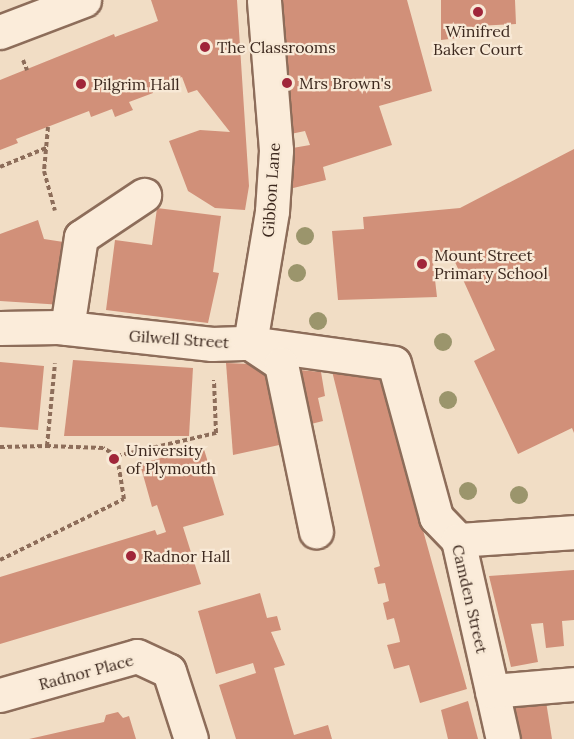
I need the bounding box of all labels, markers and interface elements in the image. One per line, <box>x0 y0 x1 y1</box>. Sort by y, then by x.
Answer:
marker: Winifred Baker Court <box>471 5 485 19</box>
place label: Winifred Baker Court <box>433 21 523 59</box>
place label: The Classrooms <box>217 37 336 57</box>
marker: The Classrooms <box>198 40 212 54</box>
place label: Mrs Brown's <box>299 73 391 93</box>
place label: Pilgrim Hall <box>93 74 180 94</box>
marker: Mrs Brown's <box>280 76 294 90</box>
marker: Pilgrim Hall <box>74 77 88 91</box>
street label: Gibbon Lane <box>258 142 284 238</box>
place label: Mount Street Primary School <box>434 245 548 283</box>
marker: Mount Street Primary School <box>415 257 429 271</box>
street label: Gilwell Street <box>128 326 230 352</box>
place label: University of Plymouth <box>126 440 216 478</box>
marker: University of Plymouth <box>107 452 121 466</box>
street label: Camden Street <box>448 543 492 655</box>
place label: Radnor Hall <box>143 546 230 566</box>
marker: Radnor Hall <box>124 549 138 563</box>
street label: Radnor Place <box>36 650 136 694</box>

